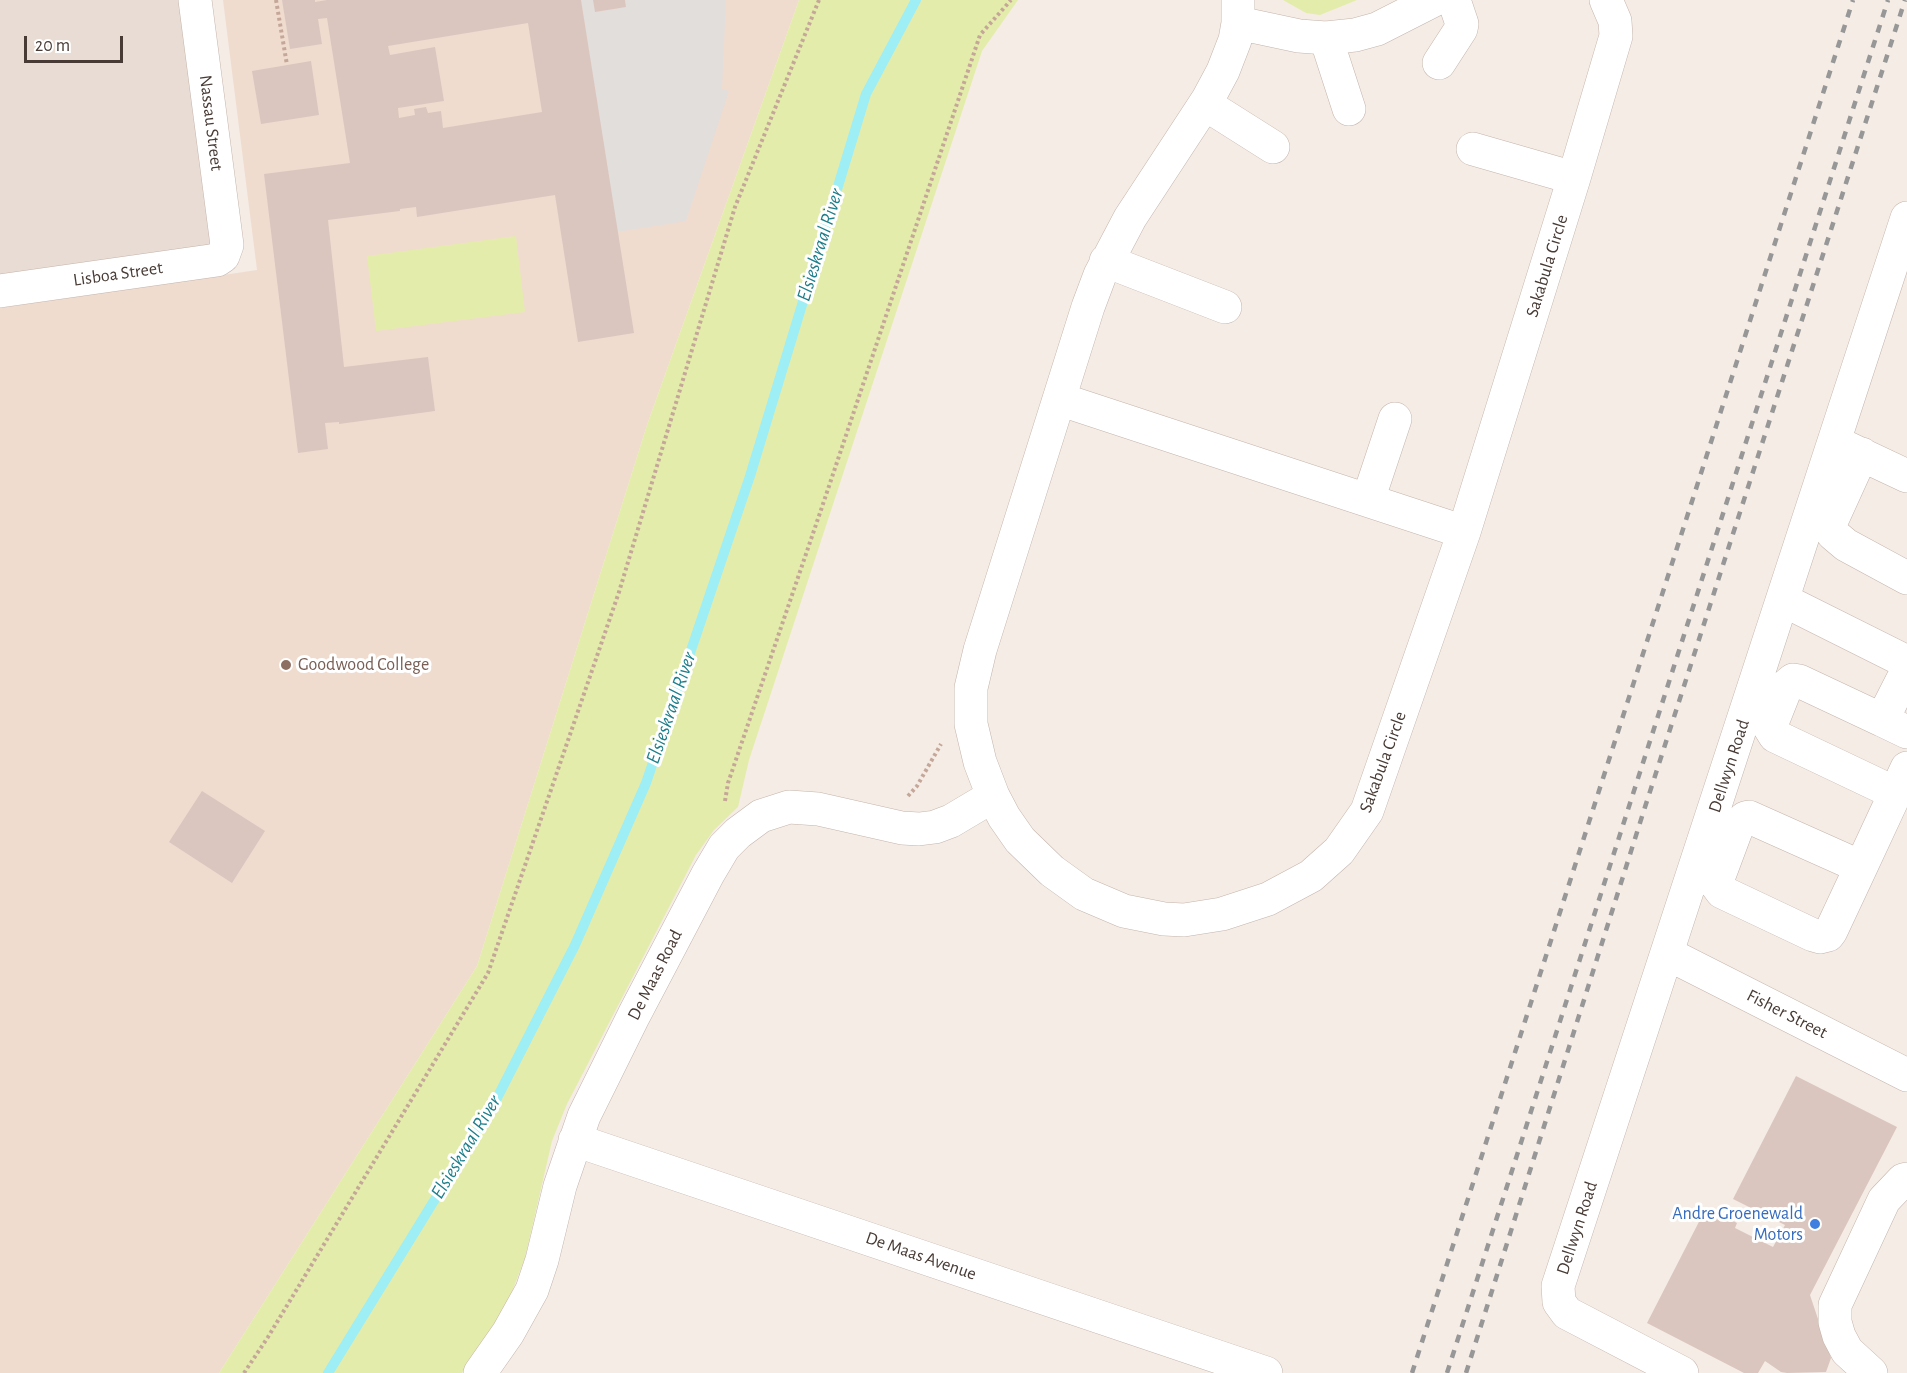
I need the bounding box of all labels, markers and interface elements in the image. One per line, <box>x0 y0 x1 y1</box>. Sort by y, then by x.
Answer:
scale bar <box>27 24 126 62</box>
text: 20 m <box>35 37 70 55</box>
street label: Nassau Street <box>194 74 228 172</box>
water label: Elsieskraal River <box>791 186 849 304</box>
street label: Sakabula Circle <box>1521 212 1573 320</box>
street label: Lisboa Street <box>72 257 164 291</box>
water label: Elsieskraal River <box>641 649 701 767</box>
place label: Goodwood College <box>298 654 429 676</box>
marker: Goodwood College <box>279 658 293 672</box>
street label: Sakabula Circle <box>1355 709 1411 815</box>
street label: Dellwyn Road <box>1704 717 1754 815</box>
street label: De Maas Road <box>623 926 687 1024</box>
street label: Fisher Street <box>1743 984 1831 1044</box>
water label: Elsieskraal River <box>426 1091 506 1203</box>
street label: Dellwyn Road <box>1552 1179 1602 1277</box>
place label: Andre Groenewald Motors <box>1672 1203 1803 1246</box>
marker: Andre Groenewald Motors <box>1808 1217 1822 1231</box>
street label: De Maas Avenue <box>863 1227 979 1285</box>

